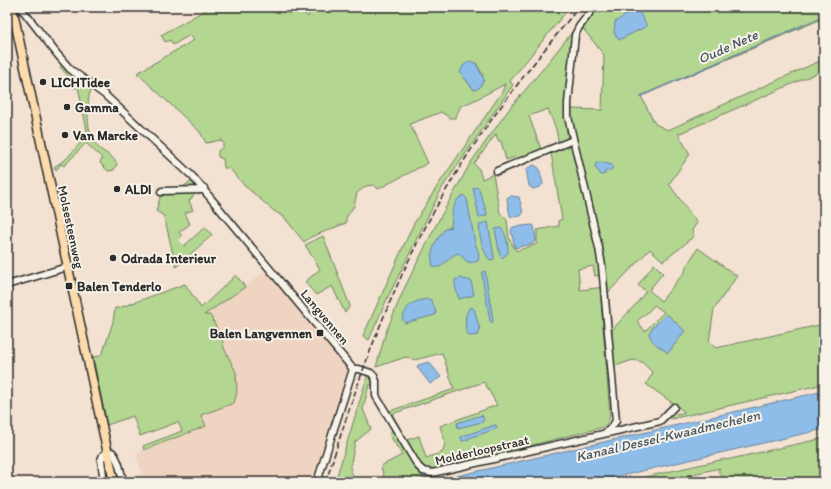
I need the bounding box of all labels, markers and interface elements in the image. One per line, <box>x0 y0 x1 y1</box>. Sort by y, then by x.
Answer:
water label: Oude Nete <box>696 26 762 68</box>
place label: LICHTidee <box>51 75 110 90</box>
marker: LICHTidee <box>38 77 48 87</box>
place label: Gamma <box>75 100 119 115</box>
marker: Gamma <box>62 102 72 112</box>
place label: Van Marcke <box>73 128 138 143</box>
marker: Van Marcke <box>60 130 70 140</box>
place label: ALDI <box>124 182 152 197</box>
street label: Molsesteenweg <box>55 184 87 270</box>
marker: ALDI <box>112 184 122 194</box>
place label: Odrada Interieur <box>121 251 217 266</box>
marker: Odrada Interieur <box>108 253 118 263</box>
place label: Balen Tenderlo <box>77 279 162 294</box>
marker: Balen Tenderlo <box>64 281 74 291</box>
street label: Langvennen <box>298 286 353 348</box>
place label: Balen Langvennen <box>210 326 313 342</box>
marker: Balen Langvennen <box>315 328 325 338</box>
water label: Kanaal Dessel-Kwaadmechelen <box>574 406 763 465</box>
street label: Molderloopstraat <box>434 432 530 468</box>

